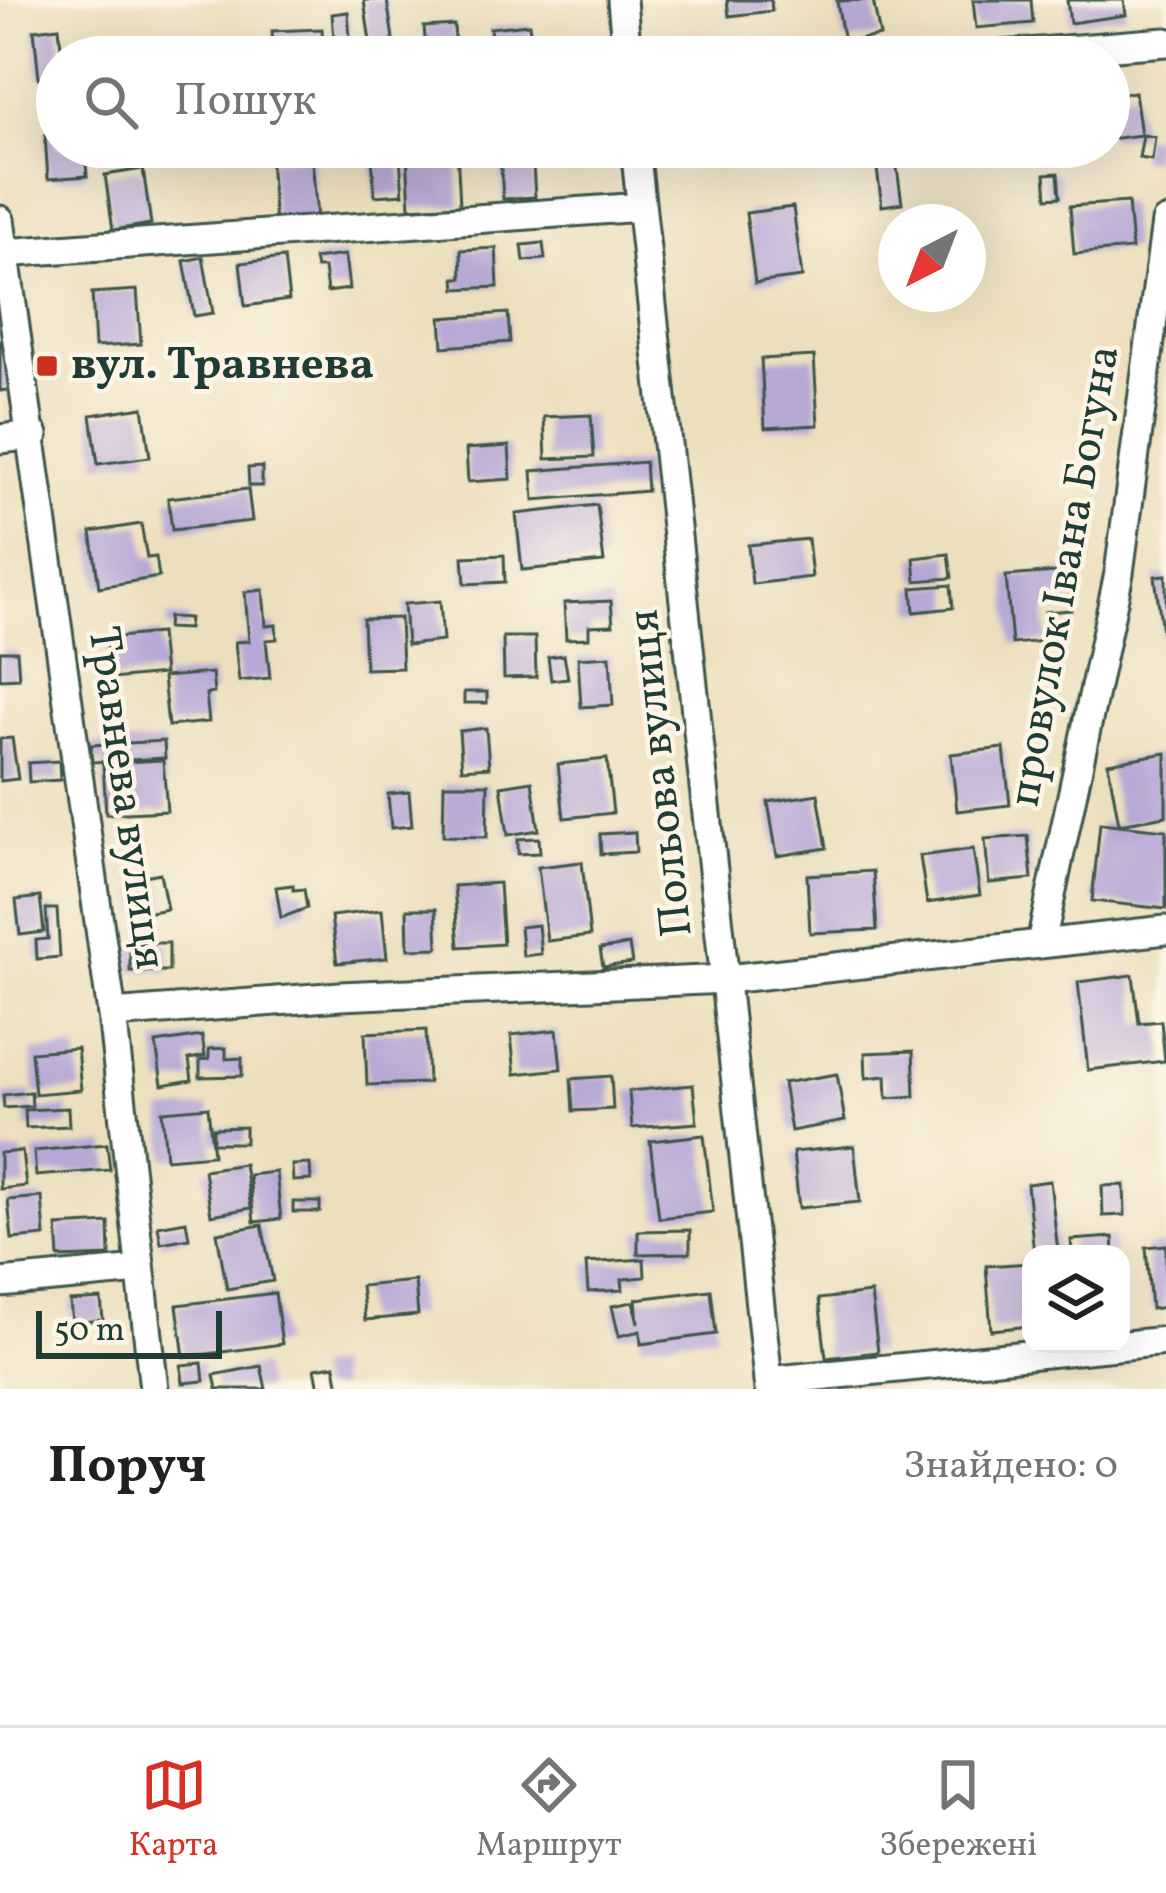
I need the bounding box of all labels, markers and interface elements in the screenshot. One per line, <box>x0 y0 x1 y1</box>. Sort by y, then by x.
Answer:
search box <box>36 36 1130 168</box>
icon: search <box>78 69 144 135</box>
text: Пошук <box>174 71 317 134</box>
north arrow <box>878 204 986 312</box>
place label: вул. Травнева <box>71 335 374 398</box>
street label: провулок Івана Богуна <box>994 341 1138 811</box>
marker: вул. Травнева <box>34 353 60 379</box>
street label: Польова вулиця <box>613 606 711 940</box>
street label: Травнева вулиця <box>70 622 180 974</box>
map controls <box>1022 1245 1130 1353</box>
button: layers <box>1022 1245 1130 1353</box>
scale bar <box>36 1305 222 1358</box>
text: 50 m <box>54 1309 125 1355</box>
text: Поруч <box>48 1432 206 1503</box>
text: Знайдено: 0 <box>903 1440 1118 1494</box>
tab: Карта <box>129 1752 218 1870</box>
tab: Маршрут <box>476 1752 622 1870</box>
tab: Збережені <box>879 1752 1037 1870</box>

